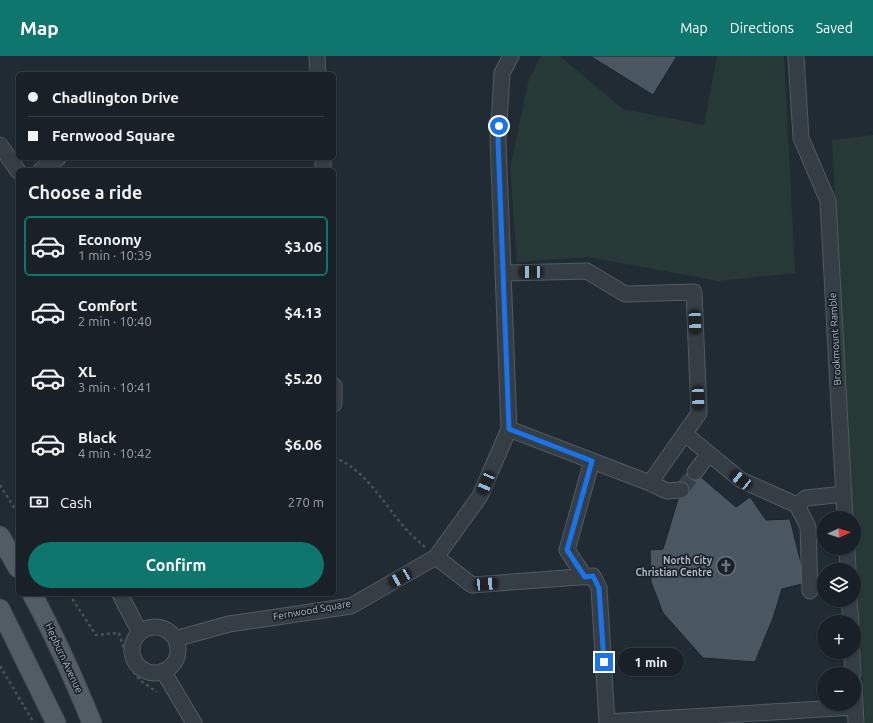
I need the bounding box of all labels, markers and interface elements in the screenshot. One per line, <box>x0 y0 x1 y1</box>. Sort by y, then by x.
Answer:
text: Map <box>20 17 59 39</box>
text: Map <box>680 20 708 36</box>
text: Directions <box>730 20 794 36</box>
text: Saved <box>816 20 853 36</box>
text: Chadlington Drive <box>52 89 179 106</box>
route start <box>490 117 508 135</box>
text: Fernwood Square <box>52 127 175 144</box>
text: Choose a ride <box>28 182 142 202</box>
icon: car <box>30 228 66 264</box>
text: Economy <box>78 231 142 248</box>
text: $3.06 <box>284 238 322 255</box>
text: 1 min · 10:39 <box>78 248 152 262</box>
car <box>519 266 543 278</box>
street label: Brookmount Ramble <box>827 292 843 386</box>
icon: car <box>30 294 66 330</box>
text: Comfort <box>78 297 137 314</box>
text: $4.13 <box>284 304 322 321</box>
car <box>689 310 701 334</box>
text: 2 min · 10:40 <box>78 314 152 328</box>
icon: car <box>30 360 66 396</box>
text: XL <box>78 363 96 380</box>
text: $5.20 <box>284 370 322 387</box>
text: 3 min · 10:41 <box>78 380 152 394</box>
car <box>692 386 704 410</box>
icon: car <box>30 426 66 462</box>
text: Black <box>78 429 117 446</box>
text: $6.06 <box>284 436 322 453</box>
text: 4 min · 10:42 <box>78 446 152 460</box>
car <box>728 468 754 492</box>
car <box>476 470 496 496</box>
icon: cash <box>28 491 50 513</box>
text: Cash <box>60 494 92 511</box>
text: 270 m <box>288 495 324 509</box>
north arrow <box>817 511 861 555</box>
map controls <box>817 511 861 711</box>
button: Confirm <box>28 542 324 588</box>
place label: North City Christian Centre <box>635 555 713 578</box>
church icon: North City Christian Centre <box>715 555 737 577</box>
button: layers <box>817 563 861 607</box>
car <box>387 567 413 589</box>
car <box>474 577 498 591</box>
street label: Fernwood Square <box>272 598 352 622</box>
button: + <box>817 615 861 659</box>
street label: Hepburn Avenue <box>43 622 85 694</box>
callout: 1 min <box>618 648 684 676</box>
route end <box>595 653 613 671</box>
text: 1 min <box>635 655 667 669</box>
button: − <box>817 667 861 711</box>

